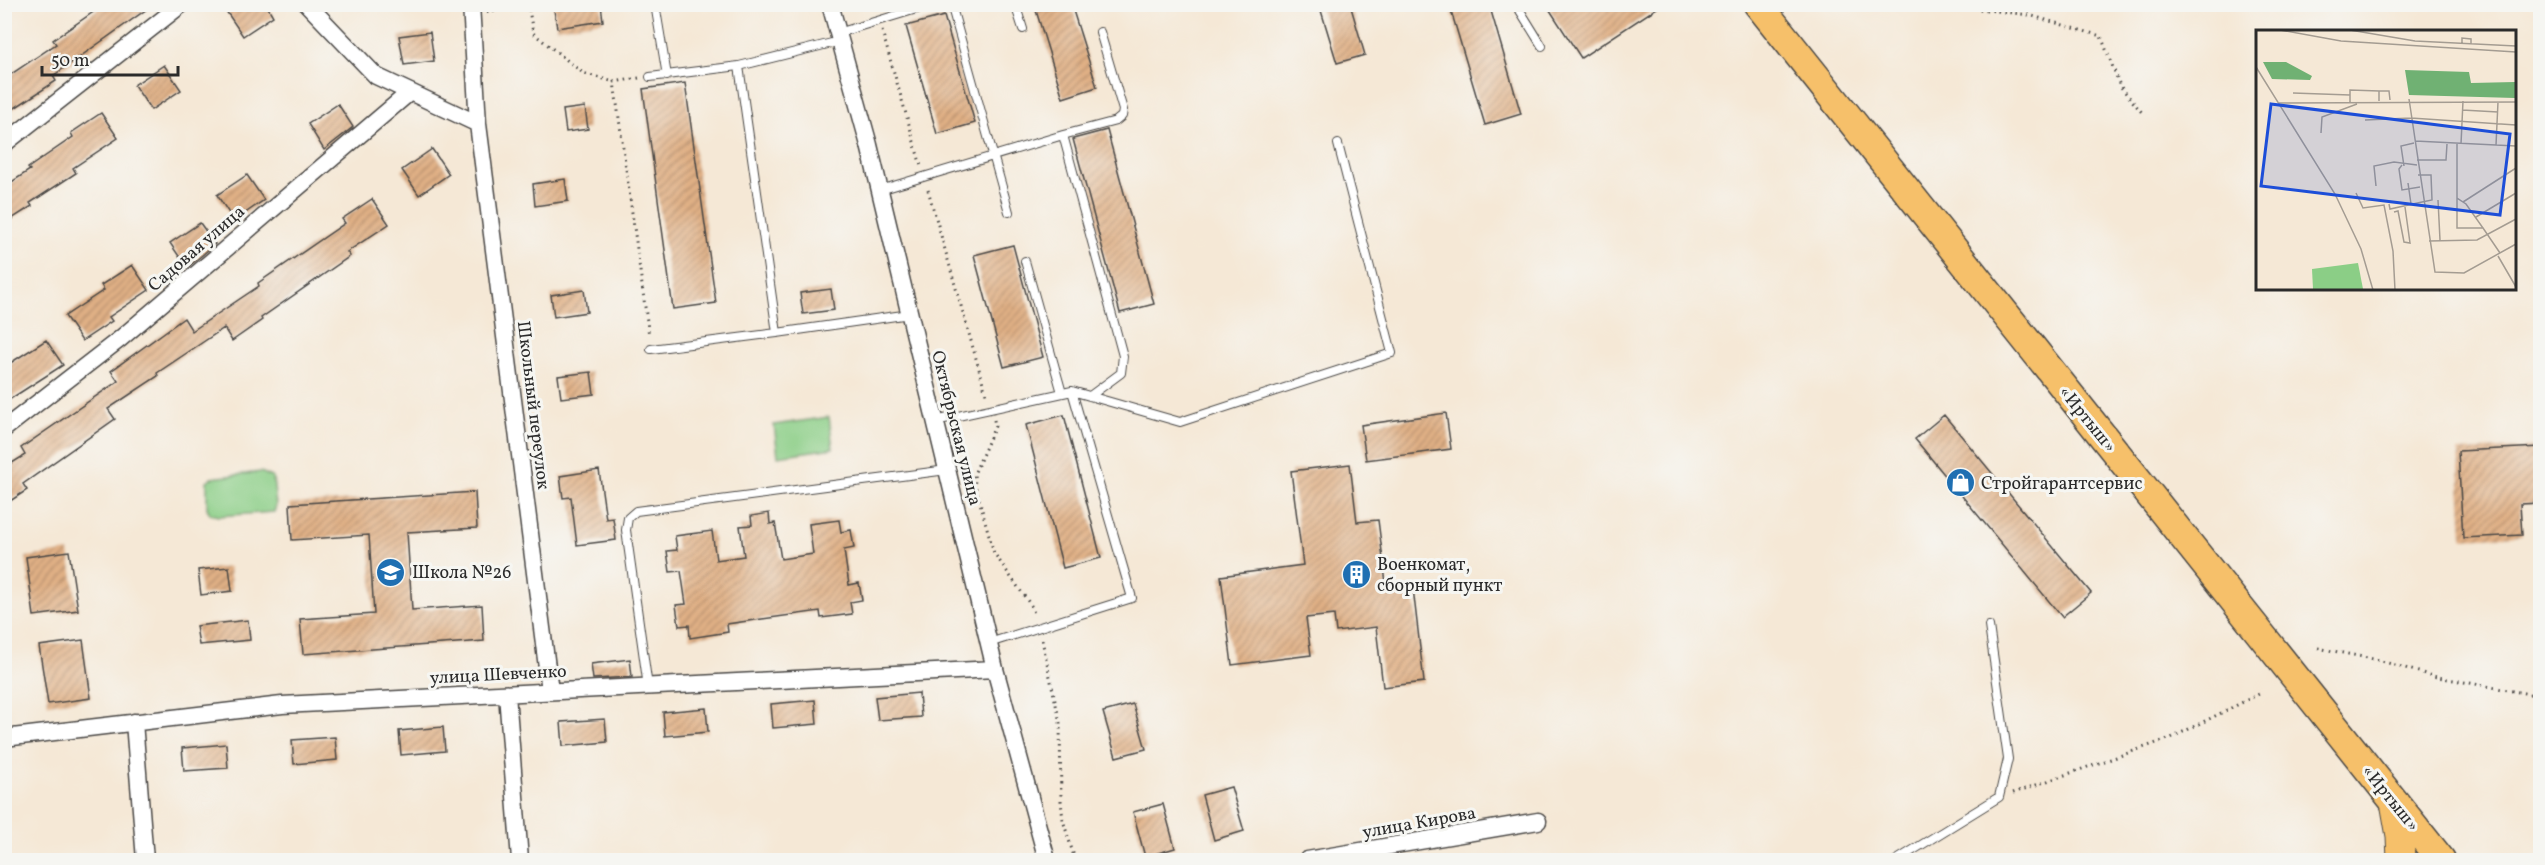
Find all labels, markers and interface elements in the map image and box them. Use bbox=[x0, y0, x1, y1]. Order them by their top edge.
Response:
inset map bbox=[2256, 30, 2515, 290]
scale bar bbox=[42, 39, 178, 77]
text: 50 m bbox=[51, 49, 90, 74]
street label: Садовая улица bbox=[143, 200, 251, 298]
street label: Школьный переулок bbox=[510, 319, 555, 491]
street label: Октябрьская улица bbox=[924, 348, 987, 508]
street label: «Иртыш» bbox=[2052, 381, 2121, 458]
shop icon: Стройгарантсервис bbox=[1944, 467, 1976, 499]
place label: Стройгарантсервис bbox=[1981, 472, 2142, 497]
place label: Военкомат, сборный пункт bbox=[1377, 553, 1502, 599]
school or university icon: Школа №26 bbox=[375, 556, 407, 588]
building icon: Военкомат, сборный пункт bbox=[1340, 558, 1372, 590]
place label: Школа №26 bbox=[412, 561, 511, 586]
street label: улица Шевченко bbox=[429, 659, 567, 692]
street label: «Иртыш» bbox=[2355, 760, 2424, 837]
street label: улица Кирова bbox=[1361, 801, 1478, 846]

